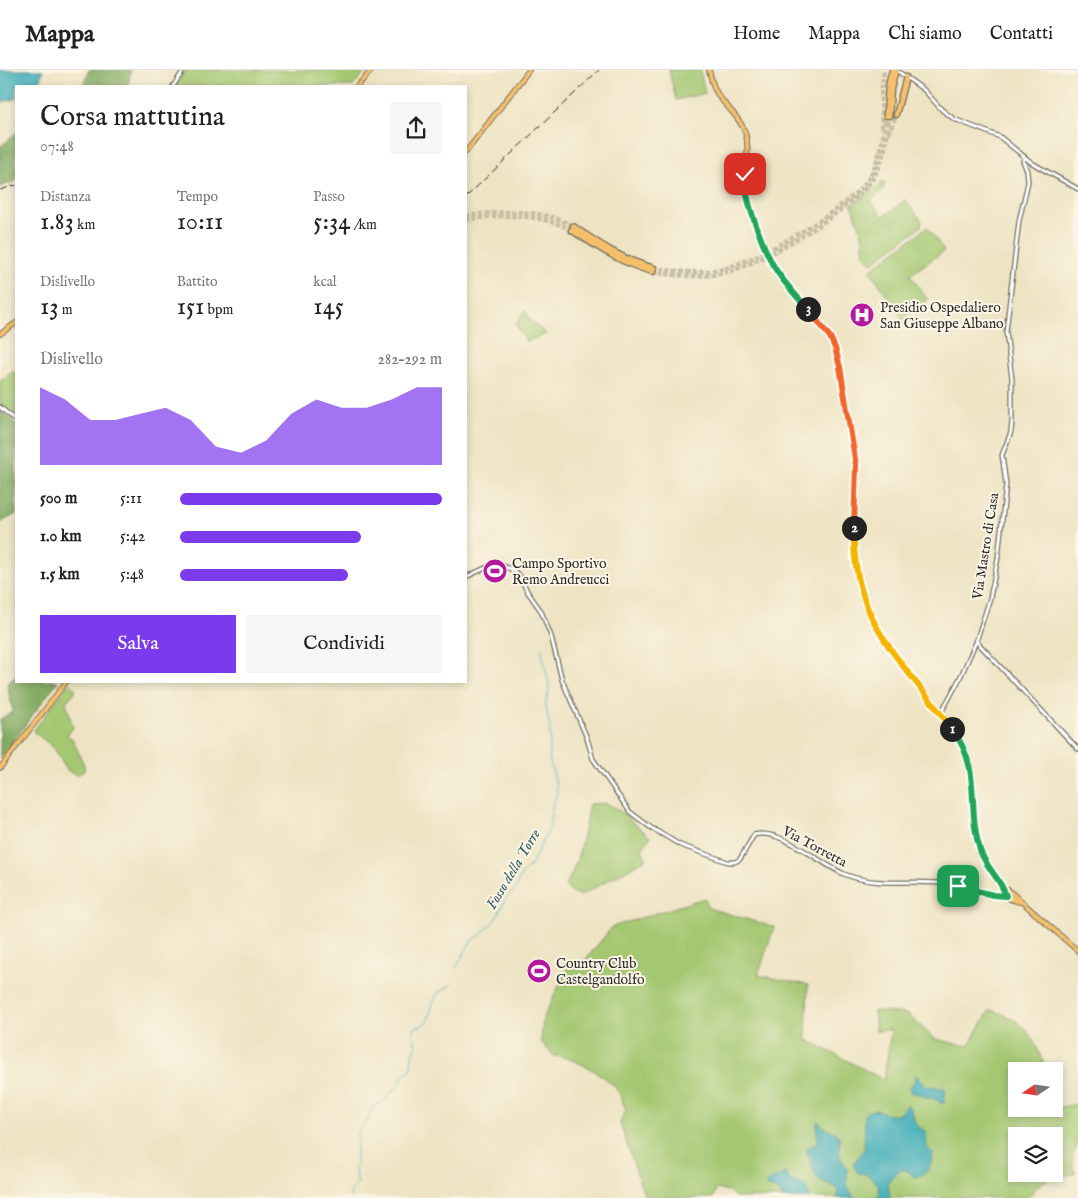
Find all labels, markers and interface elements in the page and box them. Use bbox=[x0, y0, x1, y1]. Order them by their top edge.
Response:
text: Mappa bbox=[25, 19, 94, 50]
text: Home bbox=[733, 23, 780, 46]
text: Mappa bbox=[808, 23, 860, 46]
text: Chi siamo bbox=[888, 23, 962, 46]
text: Contatti bbox=[990, 23, 1053, 46]
text: Corsa mattutina bbox=[40, 100, 225, 135]
button: share bbox=[390, 102, 442, 154]
text: 07:48 bbox=[40, 137, 74, 157]
pin bbox=[724, 153, 766, 195]
icon: check bbox=[731, 160, 759, 188]
text: Distanza bbox=[40, 188, 91, 206]
text: Tempo bbox=[177, 188, 218, 206]
text: Passo bbox=[313, 188, 345, 206]
text: 1.83 bbox=[40, 206, 74, 238]
text: 10:11 bbox=[177, 206, 223, 238]
text: 5:34 bbox=[313, 206, 351, 238]
text: km bbox=[74, 216, 95, 234]
text: /km bbox=[351, 216, 377, 234]
text: Dislivello bbox=[40, 273, 95, 291]
text: Battito bbox=[177, 273, 218, 291]
text: kcal bbox=[313, 273, 337, 291]
text: 13 bbox=[40, 291, 59, 323]
text: 151 bbox=[177, 291, 204, 323]
text: 145 bbox=[313, 291, 344, 323]
pin: 3 bbox=[796, 296, 820, 322]
place label: Presidio Ospedaliero San Giuseppe Albano bbox=[880, 299, 1004, 333]
text: 3 bbox=[806, 300, 811, 318]
text: m bbox=[59, 301, 73, 319]
text: bpm bbox=[204, 301, 233, 319]
hospital icon: Presidio Ospedaliero San Giuseppe Albano bbox=[849, 302, 875, 328]
text: Dislivello bbox=[40, 350, 103, 370]
text: 282–292 m bbox=[378, 350, 442, 370]
text: 500 m bbox=[40, 489, 77, 509]
text: 5:11 bbox=[120, 489, 142, 509]
street label: Via Mastro di Casa bbox=[968, 490, 1003, 602]
pin: 2 bbox=[842, 516, 866, 540]
text: 2 bbox=[851, 519, 858, 537]
text: 1.0 km bbox=[40, 527, 82, 547]
text: 5:42 bbox=[120, 527, 145, 547]
place label: Campo Sportivo Remo Andreucci bbox=[512, 555, 610, 589]
sports icon: Campo Sportivo Remo Andreucci bbox=[482, 558, 508, 584]
text: 1.5 km bbox=[40, 565, 80, 585]
text: 5:48 bbox=[120, 565, 144, 585]
button: Salva bbox=[40, 615, 236, 673]
button: Condividi bbox=[246, 615, 442, 673]
pin: 1 bbox=[940, 716, 964, 742]
text: 1 bbox=[950, 720, 955, 738]
street label: Via Torretta bbox=[778, 822, 851, 872]
water label: Fosso della Torre bbox=[482, 826, 545, 913]
pin bbox=[937, 865, 979, 907]
icon: arrive bbox=[944, 872, 972, 900]
place label: Country Club Castelgandolfo bbox=[556, 955, 645, 989]
sports icon: Country Club Castelgandolfo bbox=[526, 958, 552, 984]
north arrow bbox=[1008, 1062, 1062, 1118]
map controls bbox=[1008, 1062, 1063, 1182]
button: layers bbox=[1008, 1127, 1063, 1182]

